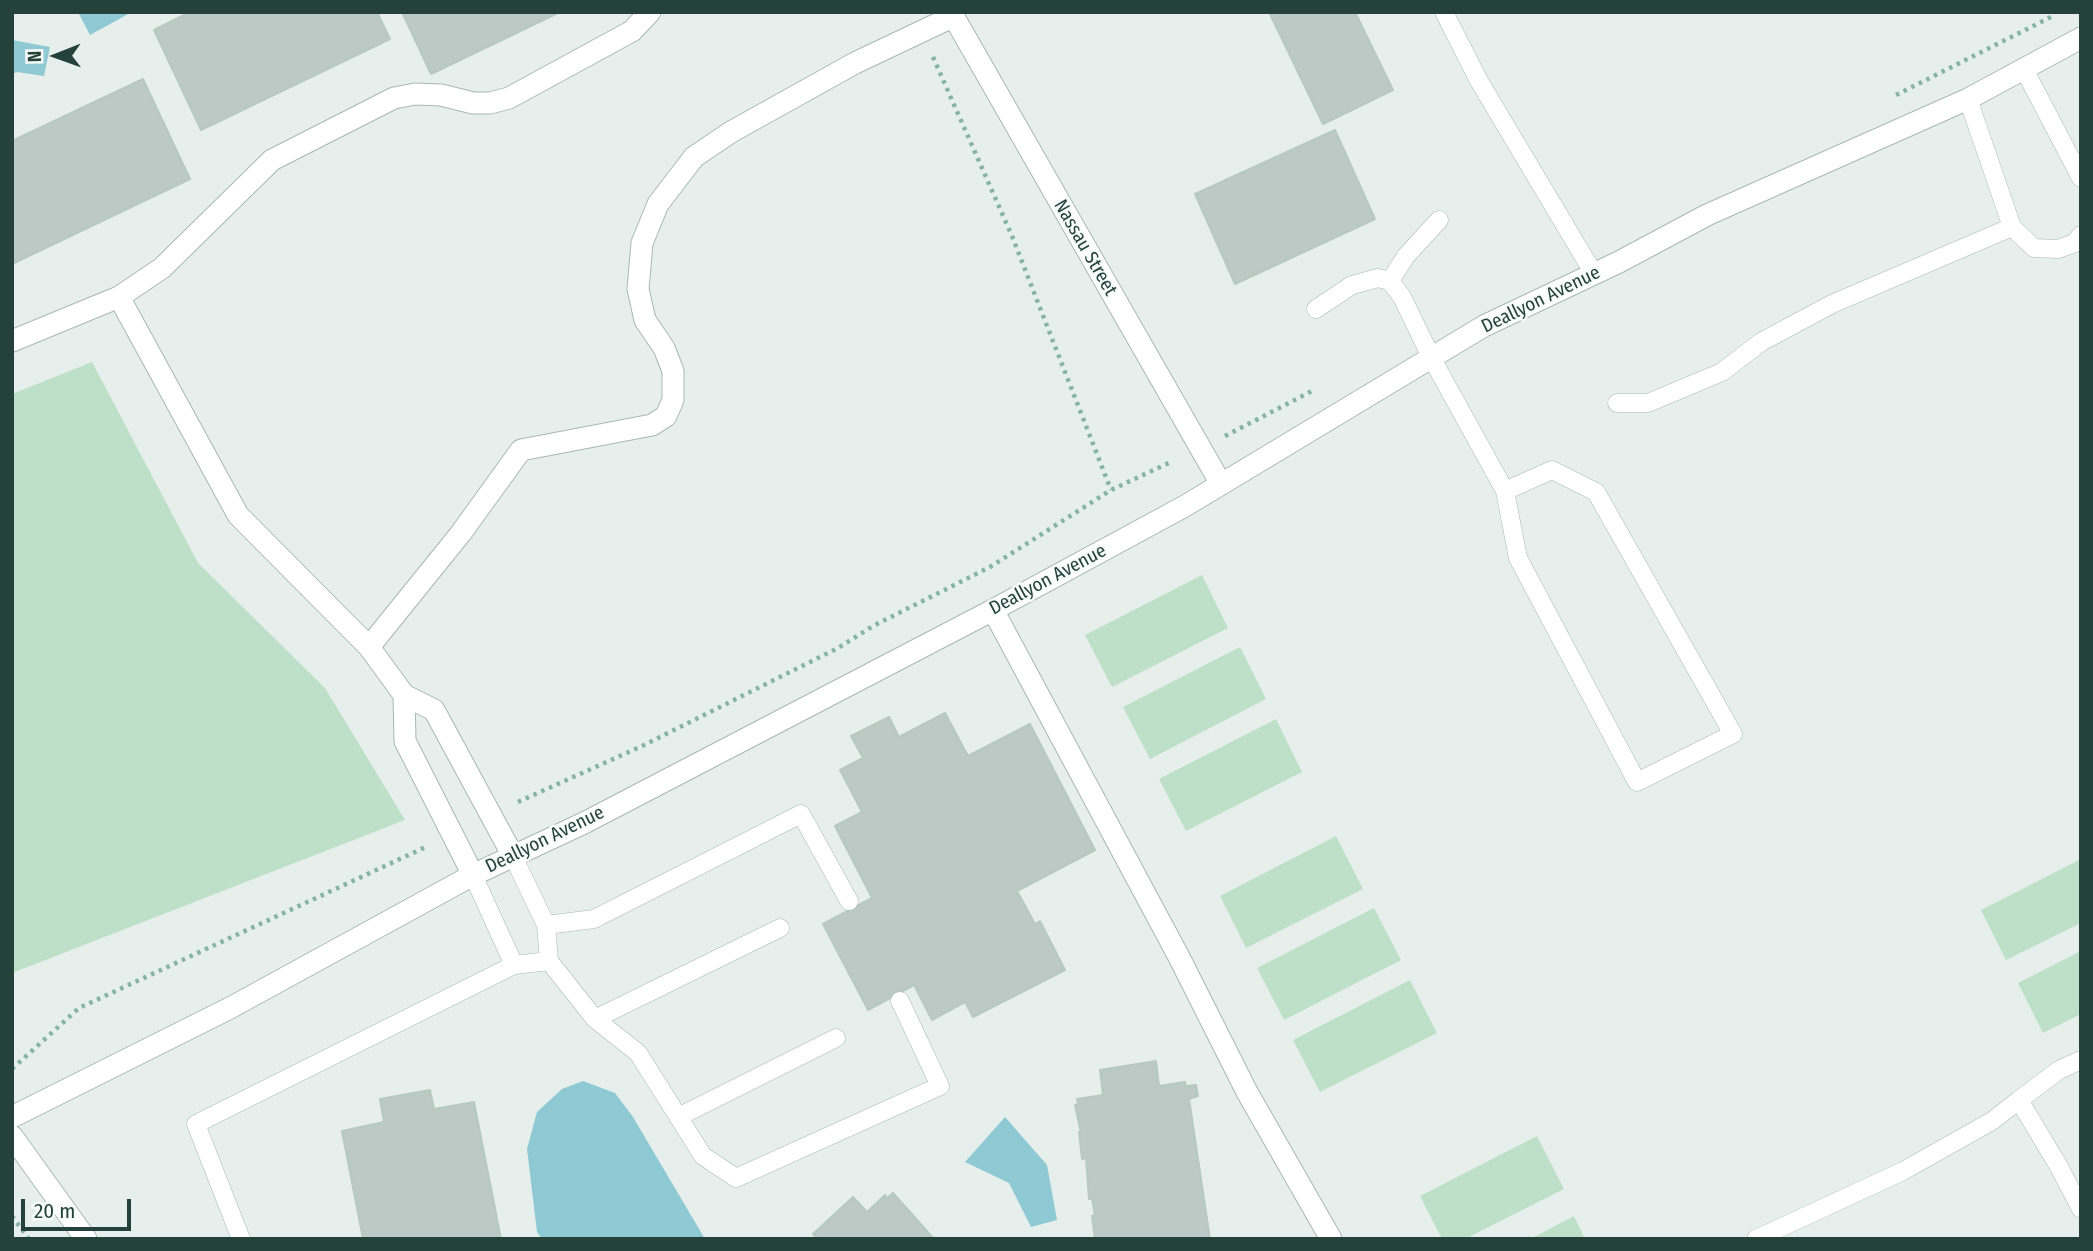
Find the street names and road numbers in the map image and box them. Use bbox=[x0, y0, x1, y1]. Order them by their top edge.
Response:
street label: Nassau Street bbox=[1048, 196, 1122, 300]
street label: Deallyon Avenue bbox=[1478, 261, 1604, 339]
street label: Deallyon Avenue bbox=[986, 540, 1110, 620]
street label: Deallyon Avenue bbox=[482, 801, 608, 879]

